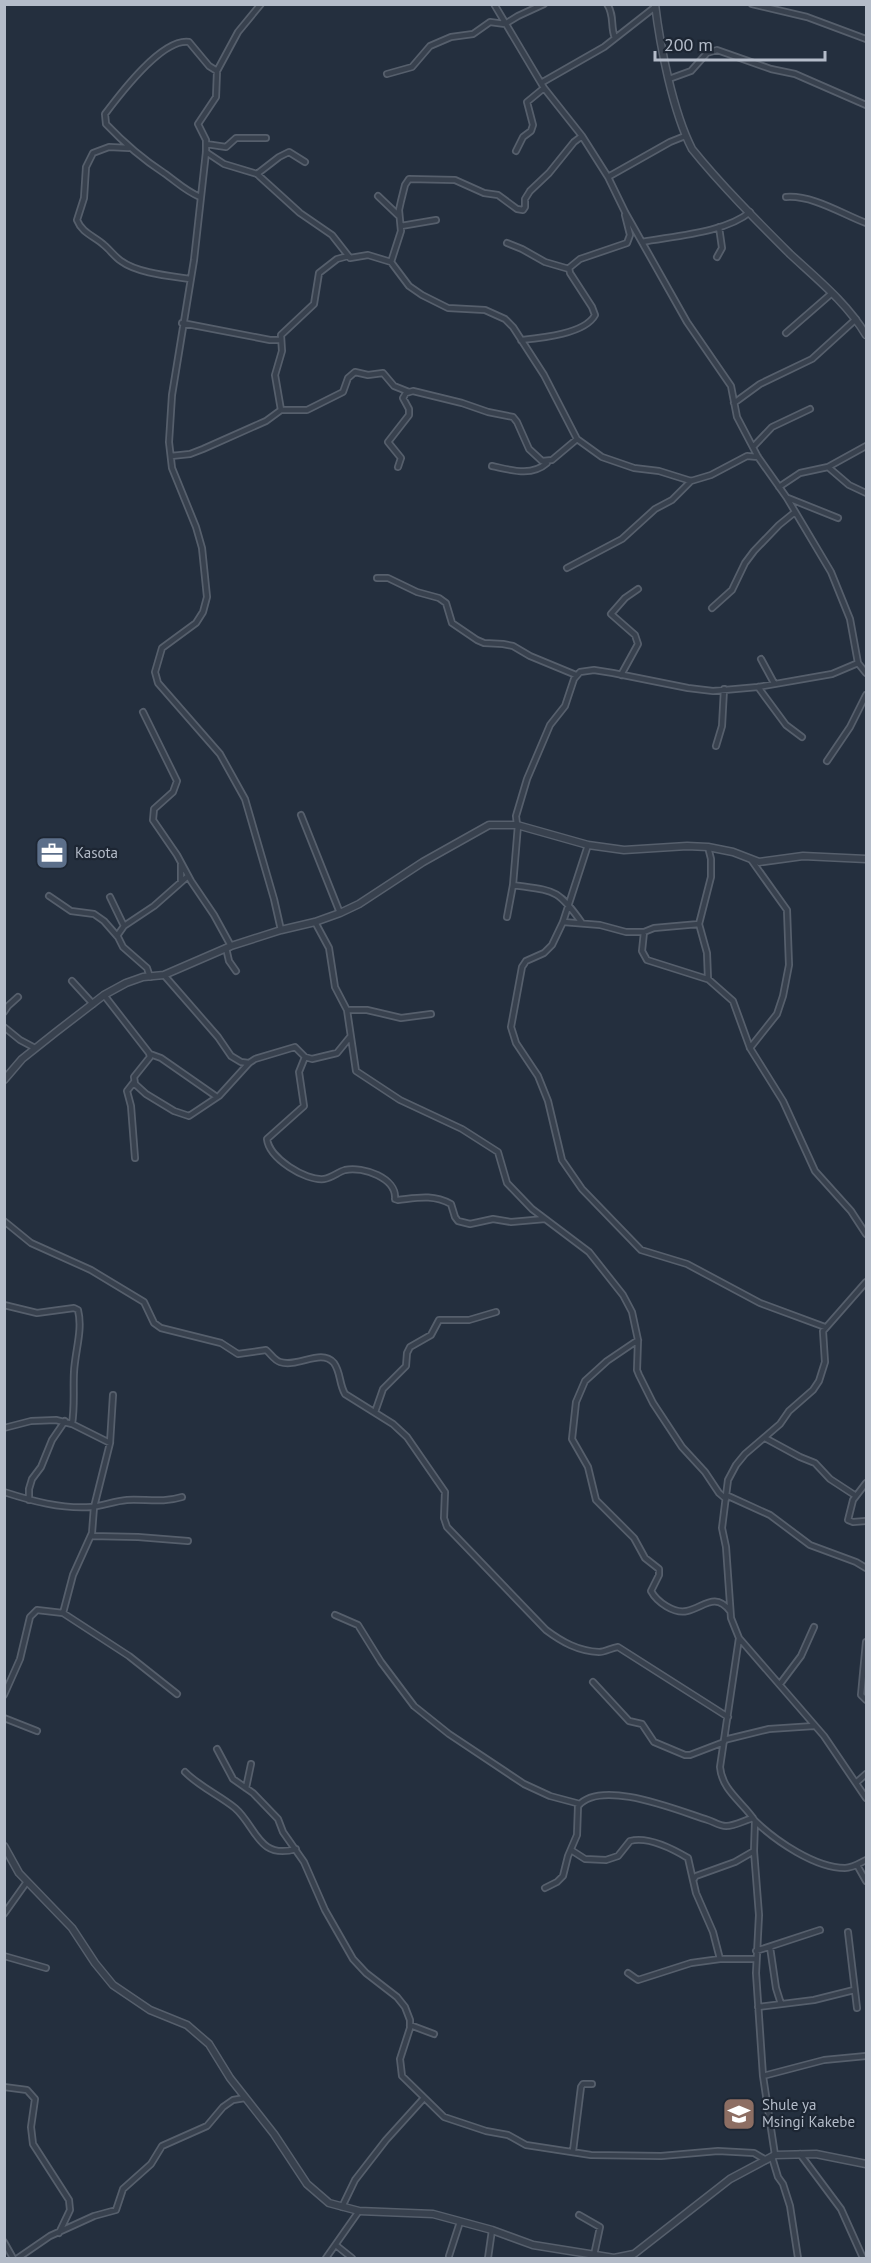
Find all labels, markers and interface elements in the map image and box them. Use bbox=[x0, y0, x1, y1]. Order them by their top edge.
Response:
scale bar bbox=[655, 24, 824, 62]
text: 200 m bbox=[664, 33, 713, 56]
office icon: Kasota bbox=[34, 835, 70, 871]
place label: Kasota bbox=[75, 843, 118, 862]
place label: Shule ya Msingi Kakebe bbox=[762, 2095, 855, 2131]
school or university icon: Shule ya Msingi Kakebe bbox=[721, 2096, 757, 2132]

